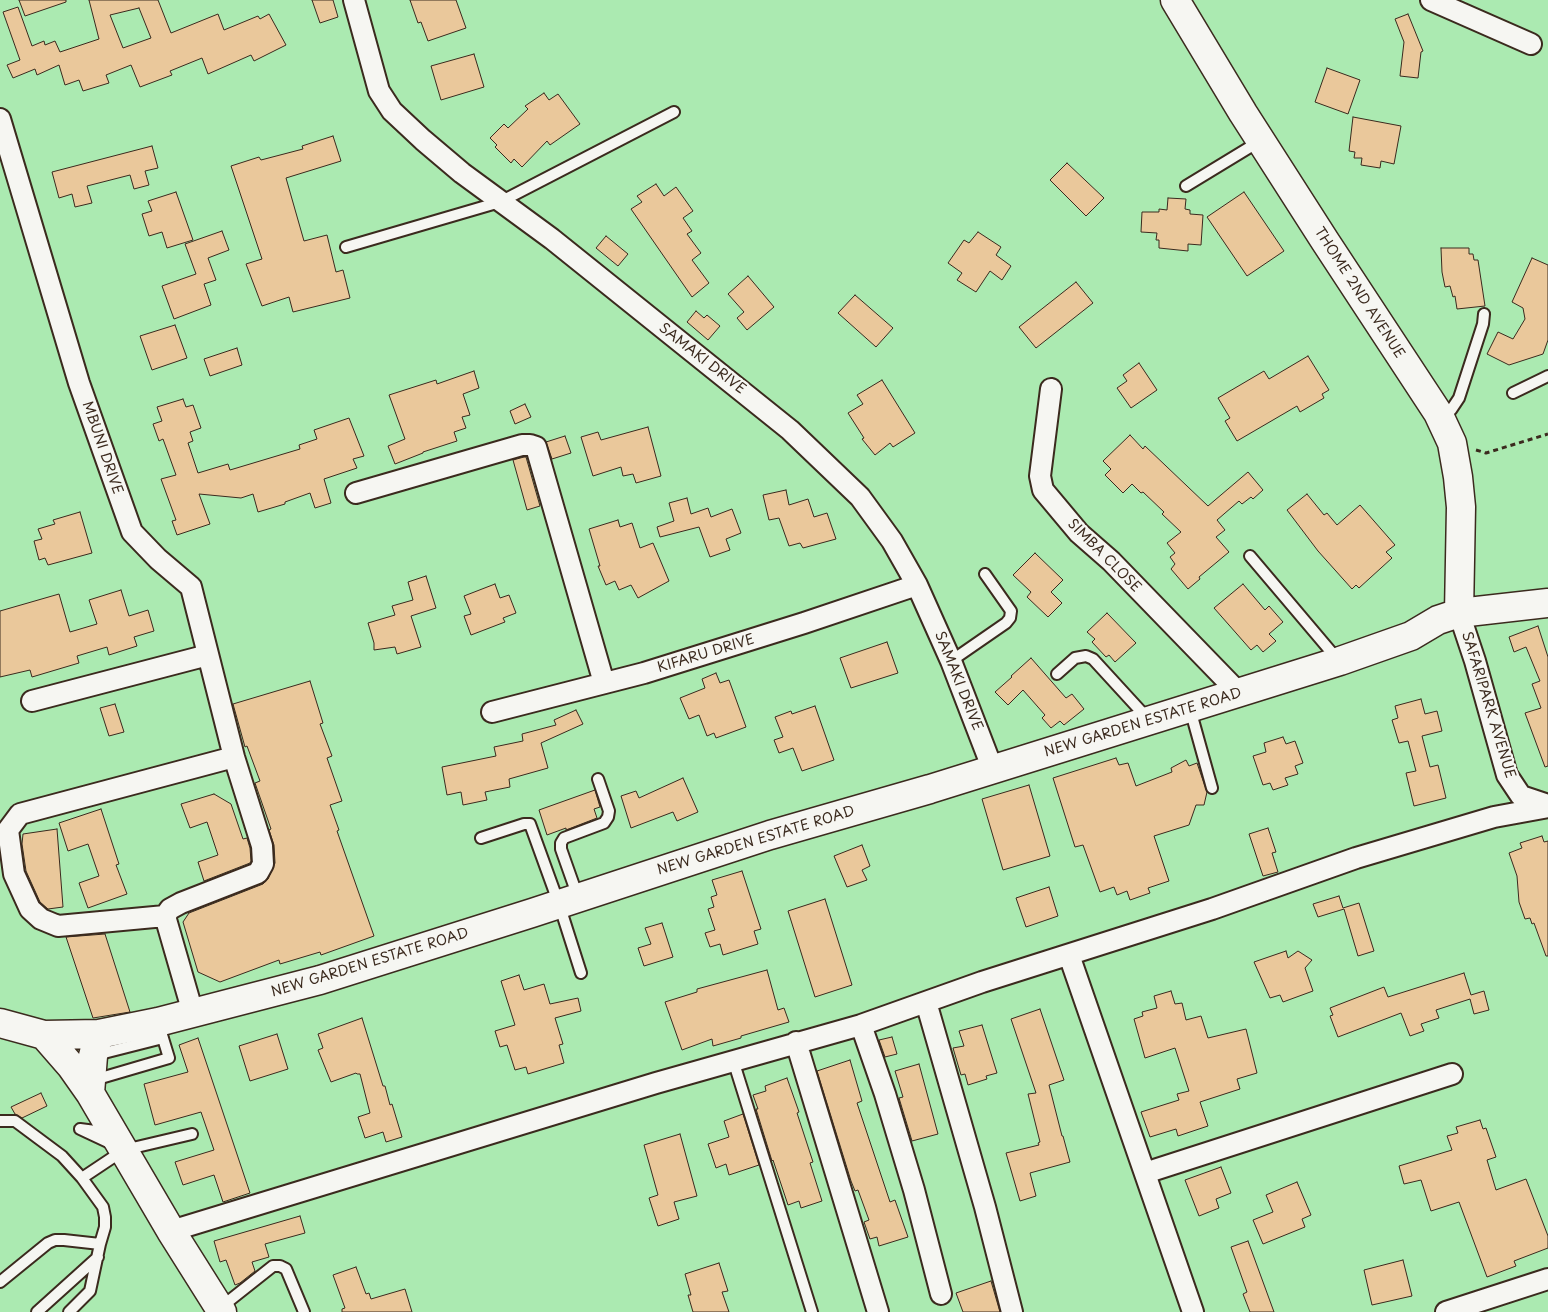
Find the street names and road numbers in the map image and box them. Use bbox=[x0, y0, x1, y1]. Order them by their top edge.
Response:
street label: THOME 2ND AVENUE bbox=[1310, 224, 1408, 362]
street label: SAMAKI DRIVE bbox=[655, 320, 749, 398]
street label: MBUNI DRIVE bbox=[78, 399, 126, 497]
street label: SIMBA CLOSE bbox=[1064, 516, 1144, 596]
street label: SAMAKI DRIVE bbox=[930, 629, 986, 733]
street label: SAFARIPARK AVENUE bbox=[1458, 630, 1518, 780]
street label: KIFARU DRIVE bbox=[655, 631, 757, 677]
street label: NEW GARDEN ESTATE ROAD bbox=[1042, 685, 1244, 761]
street label: NEW GARDEN ESTATE ROAD bbox=[655, 803, 857, 879]
street label: NEW GARDEN ESTATE ROAD bbox=[269, 925, 471, 1001]

